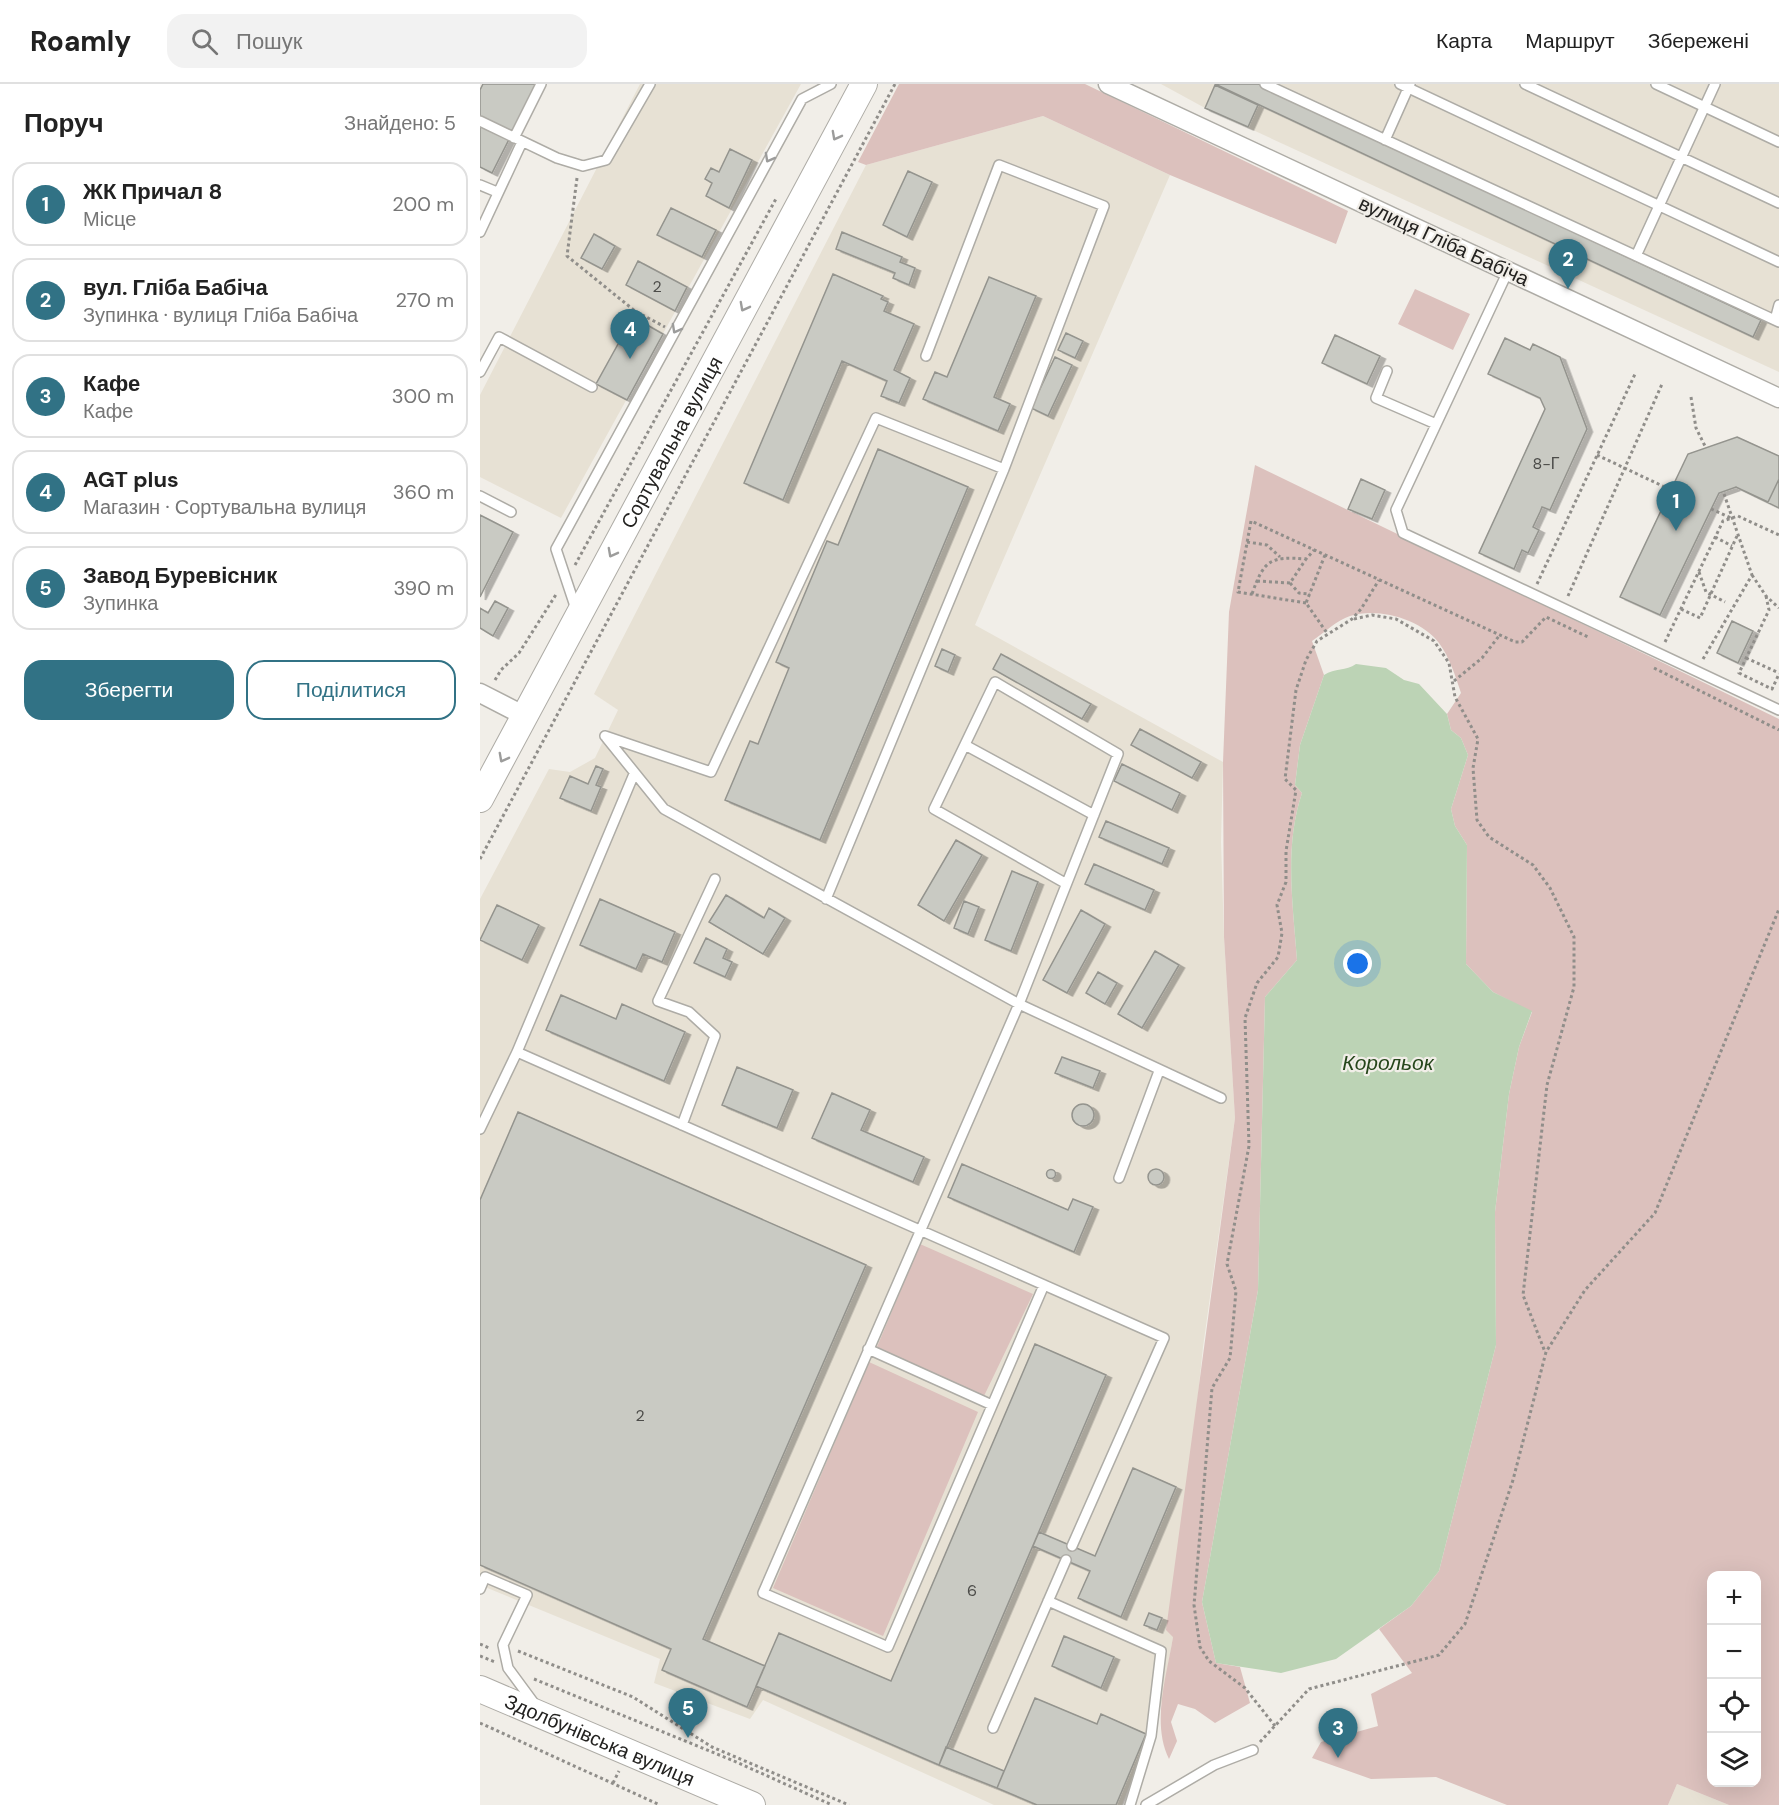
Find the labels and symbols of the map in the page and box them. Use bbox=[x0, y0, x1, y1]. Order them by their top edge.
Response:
one-way arrow bbox=[832, 129, 843, 140]
one-way arrow bbox=[765, 152, 776, 162]
street label: вулиця Гліба Бабіча bbox=[1355, 190, 1534, 292]
pin: 2 bbox=[1548, 240, 1588, 289]
house number: 2 bbox=[652, 276, 662, 297]
one-way arrow bbox=[740, 301, 751, 312]
pin: 4 bbox=[610, 310, 650, 359]
one-way arrow bbox=[672, 323, 683, 334]
street label: Сортувальна вулиця bbox=[615, 352, 728, 533]
house number: 8-Г bbox=[1532, 453, 1560, 474]
pin: 1 bbox=[1656, 482, 1696, 531]
one-way arrow bbox=[608, 547, 619, 558]
one-way arrow bbox=[499, 751, 510, 762]
your location bbox=[1343, 949, 1372, 978]
water label: Корольок bbox=[1342, 1049, 1435, 1077]
house number: 2 bbox=[635, 1405, 645, 1426]
house number: 6 bbox=[967, 1580, 977, 1601]
street label: Здолбунівська вулиця bbox=[501, 1688, 699, 1792]
pin: 5 bbox=[668, 1688, 708, 1738]
pin: 3 bbox=[1318, 1708, 1358, 1758]

